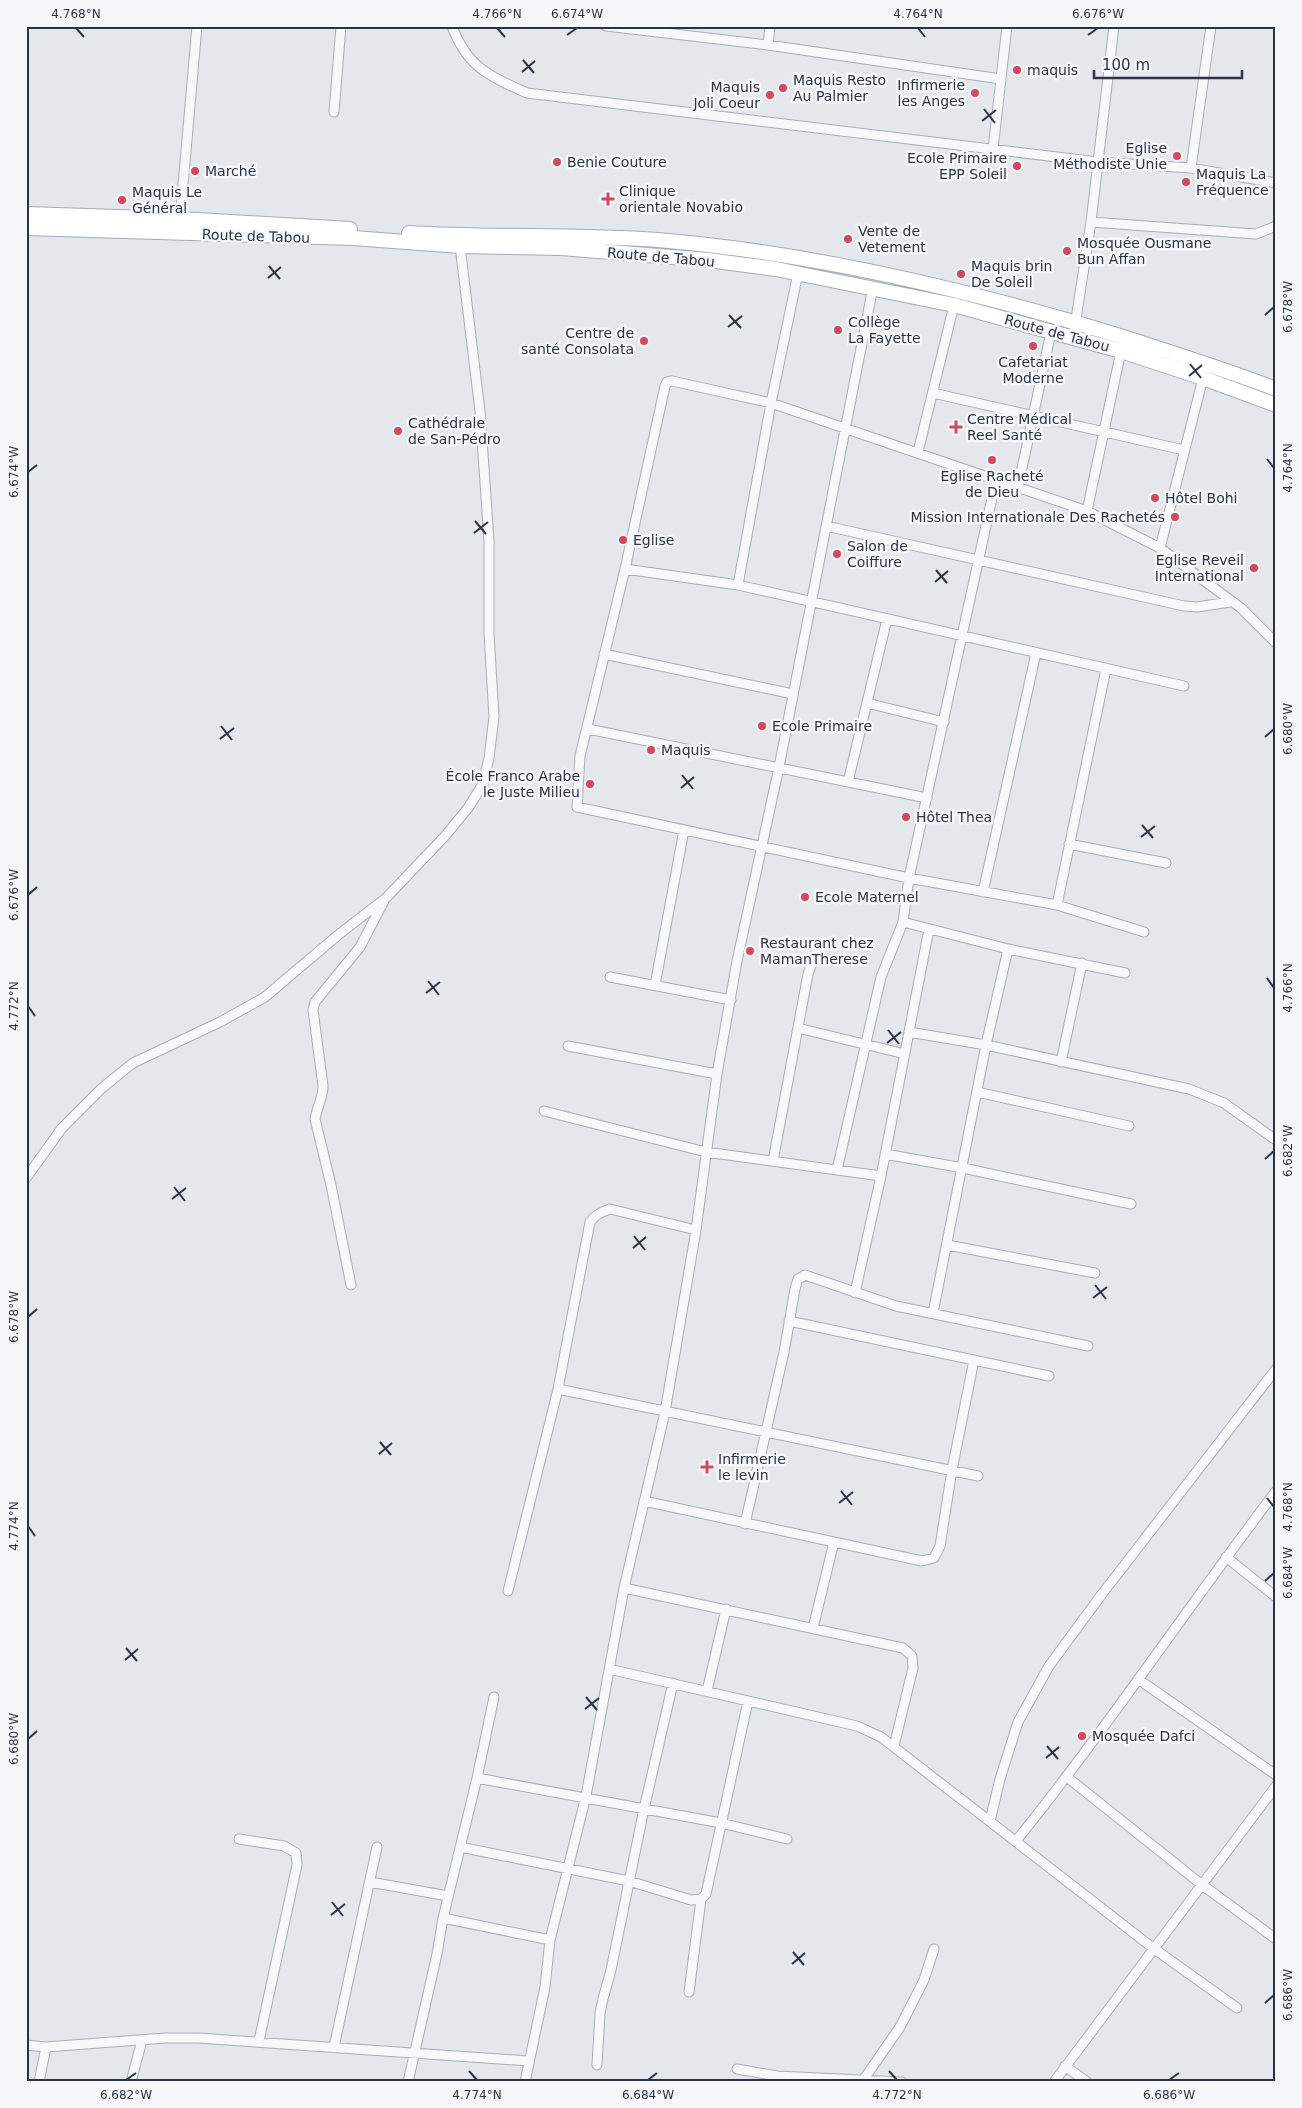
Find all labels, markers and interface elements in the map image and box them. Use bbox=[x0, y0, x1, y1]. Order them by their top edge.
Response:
text: 4.768°N bbox=[51, 7, 101, 21]
text: 4.766°N bbox=[472, 7, 522, 21]
text: 6.674°W bbox=[551, 7, 603, 21]
text: 4.764°N bbox=[893, 7, 943, 21]
text: 6.676°W bbox=[1072, 7, 1124, 21]
scale bar bbox=[1094, 48, 1242, 80]
text: 100 m bbox=[1102, 56, 1150, 74]
place label: maquis bbox=[1027, 62, 1078, 78]
marker: maquis bbox=[1011, 64, 1023, 76]
place label: Maquis Resto Au Palmier bbox=[793, 72, 886, 104]
place label: Infirmerie les Anges bbox=[897, 77, 965, 109]
place label: Maquis Joli Coeur bbox=[692, 79, 760, 111]
marker: Maquis Resto Au Palmier bbox=[777, 82, 789, 94]
marker: Infirmerie les Anges bbox=[969, 87, 981, 99]
marker: Maquis Joli Coeur bbox=[764, 89, 776, 101]
place label: Eglise Méthodiste Unie bbox=[1053, 140, 1167, 172]
place label: Ecole Primaire EPP Soleil bbox=[907, 150, 1007, 182]
marker: Eglise Méthodiste Unie bbox=[1171, 150, 1183, 162]
place label: Benie Couture bbox=[567, 154, 667, 170]
marker: Benie Couture bbox=[551, 156, 563, 168]
marker: Ecole Primaire EPP Soleil bbox=[1011, 160, 1023, 172]
place label: Marché bbox=[205, 163, 256, 179]
marker: Marché bbox=[189, 165, 201, 177]
place label: Maquis La Fréquence bbox=[1196, 166, 1269, 198]
marker: Maquis La Fréquence bbox=[1180, 176, 1192, 188]
place label: Clinique orientale Novabio bbox=[619, 183, 743, 215]
place label: Maquis Le Général bbox=[132, 184, 202, 216]
marker: Clinique orientale Novabio bbox=[601, 192, 615, 206]
marker: Maquis Le Général bbox=[116, 194, 128, 206]
place label: Vente de Vetement bbox=[858, 223, 926, 255]
street label: Route de Tabou bbox=[202, 226, 310, 246]
marker: Vente de Vetement bbox=[842, 233, 854, 245]
place label: Mosquée Ousmane Bun Affan bbox=[1077, 235, 1211, 267]
street label: Route de Tabou bbox=[606, 244, 716, 270]
marker: Mosquée Ousmane Bun Affan bbox=[1061, 245, 1073, 257]
place label: Maquis brin De Soleil bbox=[971, 258, 1052, 290]
marker: Maquis brin De Soleil bbox=[955, 268, 967, 280]
text: 6.678°W bbox=[1281, 281, 1295, 333]
street label: Route de Tabou bbox=[1003, 311, 1111, 355]
place label: Collège La Fayette bbox=[848, 314, 921, 346]
marker: Collège La Fayette bbox=[832, 324, 844, 336]
place label: Centre de santé Consolata bbox=[521, 325, 634, 357]
marker: Centre de santé Consolata bbox=[638, 335, 650, 347]
marker: Cafetariat Moderne bbox=[1027, 340, 1039, 352]
place label: Cafetariat Moderne bbox=[998, 354, 1068, 386]
place label: Centre Médical Reel Santé bbox=[967, 411, 1072, 443]
place label: Cathédrale de San-Pédro bbox=[408, 415, 501, 447]
marker: Centre Médical Reel Santé bbox=[949, 420, 963, 434]
marker: Cathédrale de San-Pédro bbox=[392, 425, 404, 437]
text: 4.764°N bbox=[1281, 443, 1295, 493]
text: 6.674°W bbox=[7, 446, 21, 498]
marker: Eglise Racheté de Dieu bbox=[986, 454, 998, 466]
place label: Eglise Racheté de Dieu bbox=[940, 468, 1044, 500]
place label: Hôtel Bohi bbox=[1165, 490, 1237, 506]
marker: Hôtel Bohi bbox=[1149, 492, 1161, 504]
place label: Mission Internationale Des Rachetés bbox=[911, 509, 1165, 525]
marker: Mission Internationale Des Rachetés bbox=[1169, 511, 1181, 523]
place label: Eglise bbox=[633, 532, 674, 548]
marker: Eglise bbox=[617, 534, 629, 546]
place label: Salon de Coiffure bbox=[847, 538, 908, 570]
marker: Salon de Coiffure bbox=[831, 548, 843, 560]
place label: Eglise Reveil International bbox=[1155, 552, 1244, 584]
marker: Eglise Reveil International bbox=[1248, 562, 1260, 574]
text: 6.680°W bbox=[1281, 703, 1295, 755]
place label: Ecole Primaire bbox=[772, 718, 872, 734]
marker: Ecole Primaire bbox=[756, 720, 768, 732]
place label: Maquis bbox=[661, 742, 711, 758]
marker: Maquis bbox=[645, 744, 657, 756]
place label: École Franco Arabe le Juste Milieu bbox=[446, 768, 580, 800]
marker: École Franco Arabe le Juste Milieu bbox=[584, 778, 596, 790]
place label: Hôtel Thea bbox=[916, 809, 992, 825]
marker: Hôtel Thea bbox=[900, 811, 912, 823]
text: 6.676°W bbox=[7, 869, 21, 921]
place label: Ecole Maternel bbox=[815, 889, 919, 905]
marker: Ecole Maternel bbox=[799, 891, 811, 903]
place label: Restaurant chez MamanTherese bbox=[760, 935, 874, 967]
marker: Restaurant chez MamanTherese bbox=[744, 945, 756, 957]
text: 4.766°N bbox=[1281, 963, 1295, 1013]
text: 4.772°N bbox=[7, 981, 21, 1031]
text: 6.682°W bbox=[1281, 1125, 1295, 1177]
text: 6.678°W bbox=[7, 1291, 21, 1343]
place label: Infirmerie le levin bbox=[718, 1451, 786, 1483]
marker: Infirmerie le levin bbox=[700, 1460, 714, 1474]
text: 4.768°N bbox=[1281, 1482, 1295, 1532]
text: 4.774°N bbox=[7, 1501, 21, 1551]
text: 6.684°W bbox=[1281, 1547, 1295, 1599]
text: 6.680°W bbox=[7, 1713, 21, 1765]
place label: Mosquée Dafci bbox=[1092, 1728, 1195, 1744]
marker: Mosquée Dafci bbox=[1076, 1730, 1088, 1742]
text: 6.686°W bbox=[1281, 1969, 1295, 2021]
text: 6.682°W bbox=[100, 2088, 152, 2102]
text: 4.774°N bbox=[452, 2088, 502, 2102]
text: 6.684°W bbox=[622, 2088, 674, 2102]
text: 4.772°N bbox=[872, 2088, 922, 2102]
text: 6.686°W bbox=[1143, 2088, 1195, 2102]

